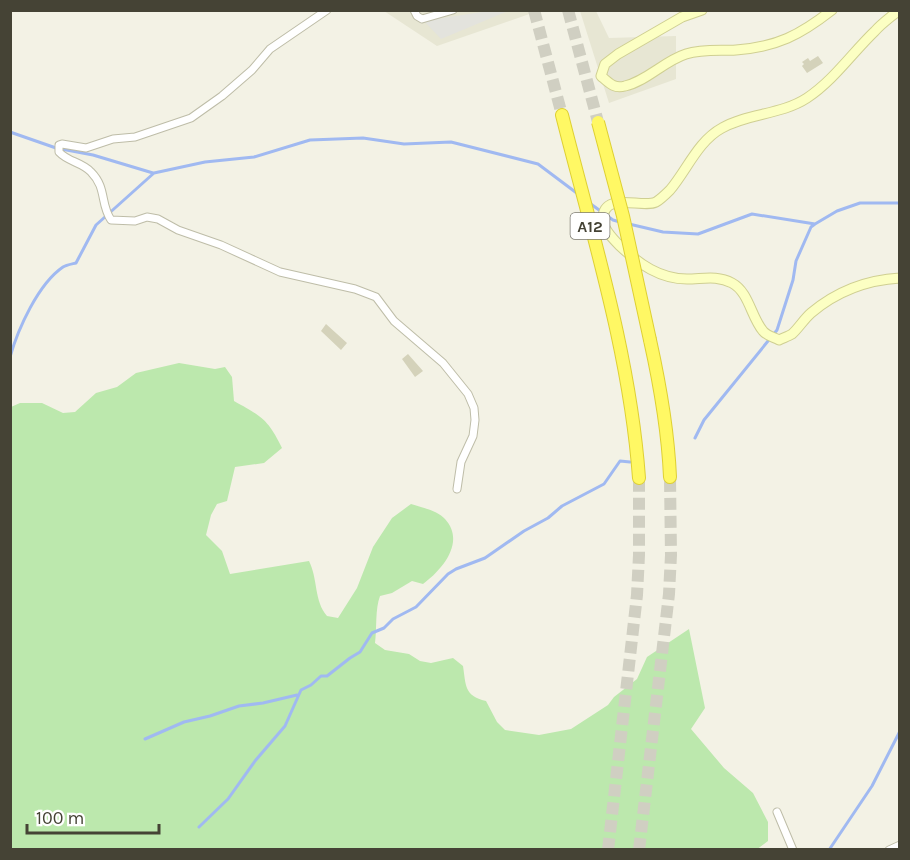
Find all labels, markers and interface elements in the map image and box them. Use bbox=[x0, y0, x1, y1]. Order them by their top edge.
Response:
road number: A12 bbox=[570, 213, 610, 239]
scale bar bbox=[27, 797, 159, 835]
text: 100 m bbox=[36, 807, 84, 829]

